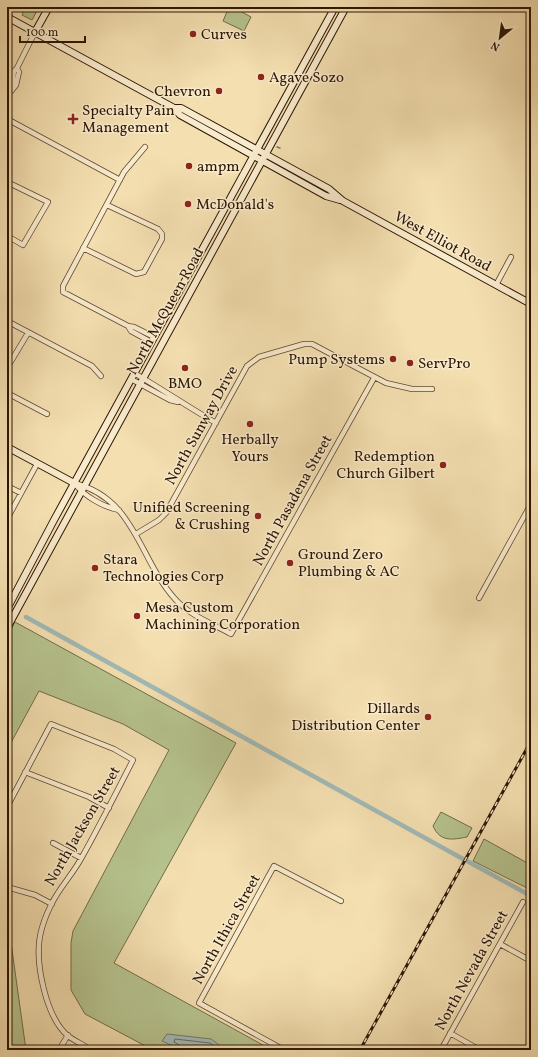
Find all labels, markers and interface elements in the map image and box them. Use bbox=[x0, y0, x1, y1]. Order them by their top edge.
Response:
scale bar bbox=[20, 18, 85, 44]
north arrow bbox=[480, 18, 520, 58]
text: 100 m bbox=[26, 25, 59, 41]
place label: Curves bbox=[201, 25, 247, 46]
marker: Curves bbox=[188, 29, 198, 39]
text: N bbox=[489, 37, 503, 54]
place label: Agave Sozo bbox=[269, 68, 344, 89]
marker: Agave Sozo bbox=[256, 72, 266, 82]
place label: Chevron bbox=[154, 82, 211, 103]
marker: Chevron bbox=[214, 86, 224, 96]
place label: Specialty Pain Management bbox=[82, 101, 175, 139]
marker: Specialty Pain Management bbox=[67, 113, 79, 125]
place label: ampm bbox=[197, 157, 240, 178]
marker: ampm bbox=[184, 161, 194, 171]
place label: McDonald's bbox=[196, 195, 274, 216]
marker: McDonald's bbox=[183, 199, 193, 209]
street label: West Elliot Road bbox=[390, 207, 495, 278]
street label: North McQueen Road bbox=[123, 244, 210, 379]
place label: Pump Systems bbox=[288, 350, 385, 371]
marker: Pump Systems bbox=[388, 354, 398, 364]
place label: ServPro bbox=[418, 354, 471, 375]
marker: ServPro bbox=[405, 358, 415, 368]
street label: North Sunway Drive bbox=[161, 362, 244, 489]
marker: BMO bbox=[180, 363, 190, 373]
place label: BMO bbox=[168, 374, 202, 395]
marker: Herbally Yours bbox=[245, 419, 255, 429]
place label: Herbally Yours bbox=[221, 430, 279, 468]
street label: North Pasadena Street bbox=[248, 431, 338, 570]
place label: Redemption Church Gilbert bbox=[336, 447, 435, 485]
marker: Redemption Church Gilbert bbox=[438, 460, 448, 470]
place label: Unified Screening & Crushing bbox=[133, 498, 250, 536]
marker: Unified Screening & Crushing bbox=[253, 511, 263, 521]
place label: Ground Zero Plumbing & AC bbox=[298, 545, 400, 583]
place label: Stara Technologies Corp bbox=[103, 550, 224, 588]
marker: Ground Zero Plumbing & AC bbox=[285, 558, 295, 568]
marker: Stara Technologies Corp bbox=[90, 563, 100, 573]
place label: Mesa Custom Machining Corporation bbox=[145, 598, 300, 636]
marker: Mesa Custom Machining Corporation bbox=[132, 611, 142, 621]
place label: Dillards Distribution Center bbox=[291, 699, 420, 737]
marker: Dillards Distribution Center bbox=[423, 712, 433, 722]
street label: North Jackson Street bbox=[40, 763, 126, 891]
street label: North Ithica Street bbox=[188, 871, 266, 989]
street label: North Nevada Street bbox=[431, 907, 514, 1035]

